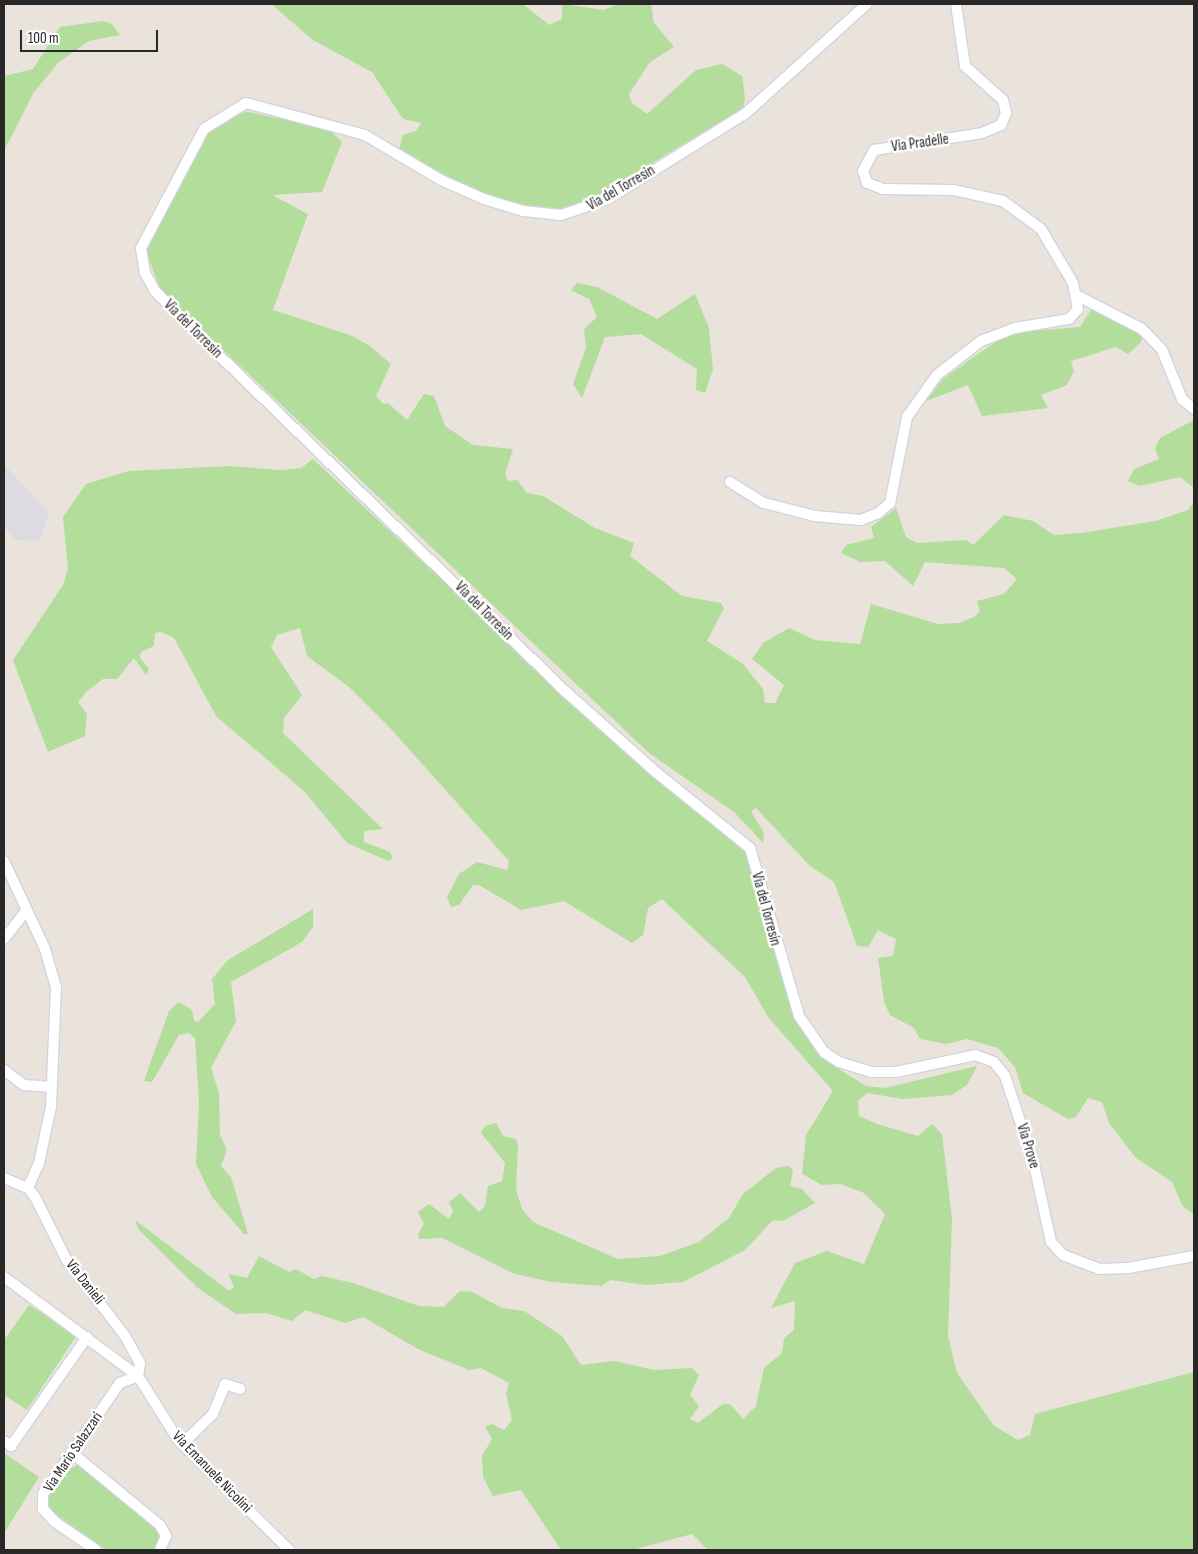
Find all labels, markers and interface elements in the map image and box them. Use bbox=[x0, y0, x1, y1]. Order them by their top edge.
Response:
scale bar bbox=[22, 20, 160, 52]
text: 100 m bbox=[28, 29, 59, 48]
street label: Via Pradelle bbox=[890, 130, 950, 156]
street label: Via del Torresin bbox=[584, 161, 658, 215]
street label: Via del Torresin bbox=[160, 296, 226, 362]
street label: Via del Torresin bbox=[451, 578, 517, 644]
street label: Via del Torresin bbox=[748, 870, 784, 948]
street label: Via Prove bbox=[1013, 1121, 1043, 1171]
street label: Via Danieli bbox=[62, 1256, 108, 1308]
street label: Via Mario Salazzari bbox=[40, 1409, 106, 1495]
street label: Via Emanuele Nicolini bbox=[168, 1427, 256, 1517]

